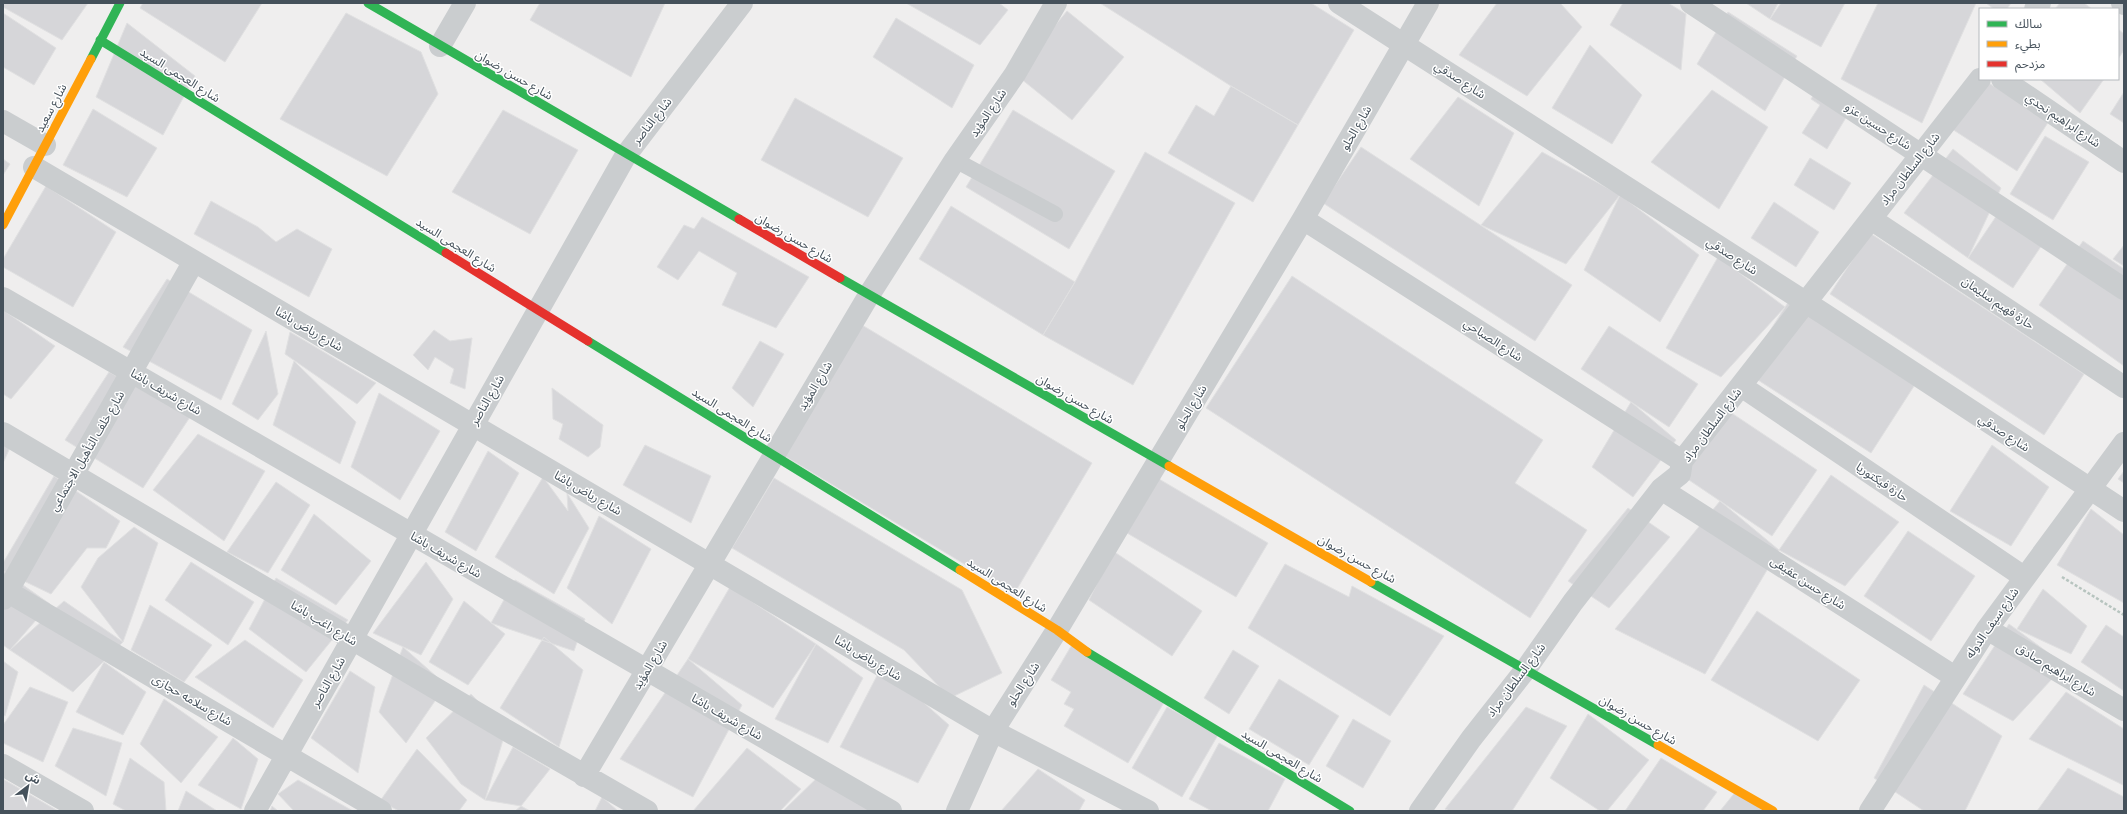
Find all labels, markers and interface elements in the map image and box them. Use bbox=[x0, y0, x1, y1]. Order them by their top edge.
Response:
legend bbox=[1979, 8, 2119, 80]
text: سالك bbox=[2015, 17, 2042, 31]
text: بطيء bbox=[2015, 37, 2041, 54]
street label: شارع العجمى السيد bbox=[136, 45, 223, 107]
street label: شارع حسن رضوان bbox=[472, 47, 555, 105]
text: مزدحم bbox=[2015, 57, 2045, 73]
street label: شارع صدقي bbox=[1430, 58, 1488, 104]
street label: شارع سعيد bbox=[32, 81, 71, 136]
street label: شارع المؤيد bbox=[967, 86, 1011, 141]
street label: شارع ابراهيم نجدي bbox=[2021, 90, 2103, 152]
street label: شارع الناصر bbox=[629, 95, 676, 149]
street label: شارع حسين عزو bbox=[1841, 99, 1914, 154]
street label: شارع الحلو bbox=[1338, 103, 1376, 154]
street label: شارع السلطان مراد bbox=[1877, 130, 1944, 209]
street label: شارع حسن رضوان bbox=[752, 210, 835, 268]
street label: شارع العجمى السيد bbox=[412, 215, 499, 277]
street label: شارع صدقي bbox=[1702, 234, 1760, 280]
street label: حارة فهيم سليمان bbox=[1958, 274, 2037, 334]
street label: شارع رياض باشا bbox=[272, 304, 345, 356]
street label: شارع الصباحي bbox=[1459, 316, 1525, 367]
street label: شارع المؤيد bbox=[795, 359, 837, 414]
street label: شارع شريف باشا bbox=[127, 366, 204, 420]
street label: شارع حسن رضوان bbox=[1033, 371, 1116, 429]
street label: شارع الناصر bbox=[467, 372, 509, 429]
street label: شارع الحلو bbox=[1172, 382, 1211, 433]
street label: شارع العجمى السيد bbox=[688, 385, 775, 447]
street label: شارع السلطان مراد bbox=[1680, 385, 1746, 466]
street label: شارع خلف التأهيل الاجتماعي bbox=[46, 388, 130, 515]
street label: شارع صدقي bbox=[1974, 411, 2032, 457]
street label: حارة فيكتوريا bbox=[1853, 460, 1911, 504]
street label: شارع رياض باشا bbox=[551, 468, 624, 520]
street label: شارع شريف باشا bbox=[407, 529, 484, 583]
street label: شارع حسن رضوان bbox=[1315, 532, 1398, 588]
street label: شارع حسن عفيفى bbox=[1767, 554, 1848, 614]
street label: شارع العجمى السيد bbox=[963, 555, 1050, 617]
street label: شارع سيف الدوله bbox=[1962, 585, 2023, 662]
street label: شارع راغب باشا bbox=[287, 598, 360, 650]
street label: شارع رياض باشا bbox=[831, 633, 904, 685]
street label: شارع المؤيد bbox=[630, 638, 672, 693]
street label: شارع السلطان مراد bbox=[1484, 640, 1550, 721]
street label: شارع ابراهيم صادق bbox=[2013, 641, 2098, 701]
street label: شارع الناصر bbox=[308, 654, 350, 711]
street label: شارع الحلو bbox=[1004, 660, 1044, 710]
street label: شارع سلامه حجازى bbox=[149, 672, 234, 730]
street label: شارع شريف باشا bbox=[688, 691, 765, 745]
street label: شارع حسن رضوان bbox=[1596, 692, 1679, 750]
street label: شارع العجمى السيد bbox=[1238, 726, 1325, 787]
north arrow bbox=[8, 766, 48, 806]
text: ش bbox=[23, 768, 43, 787]

